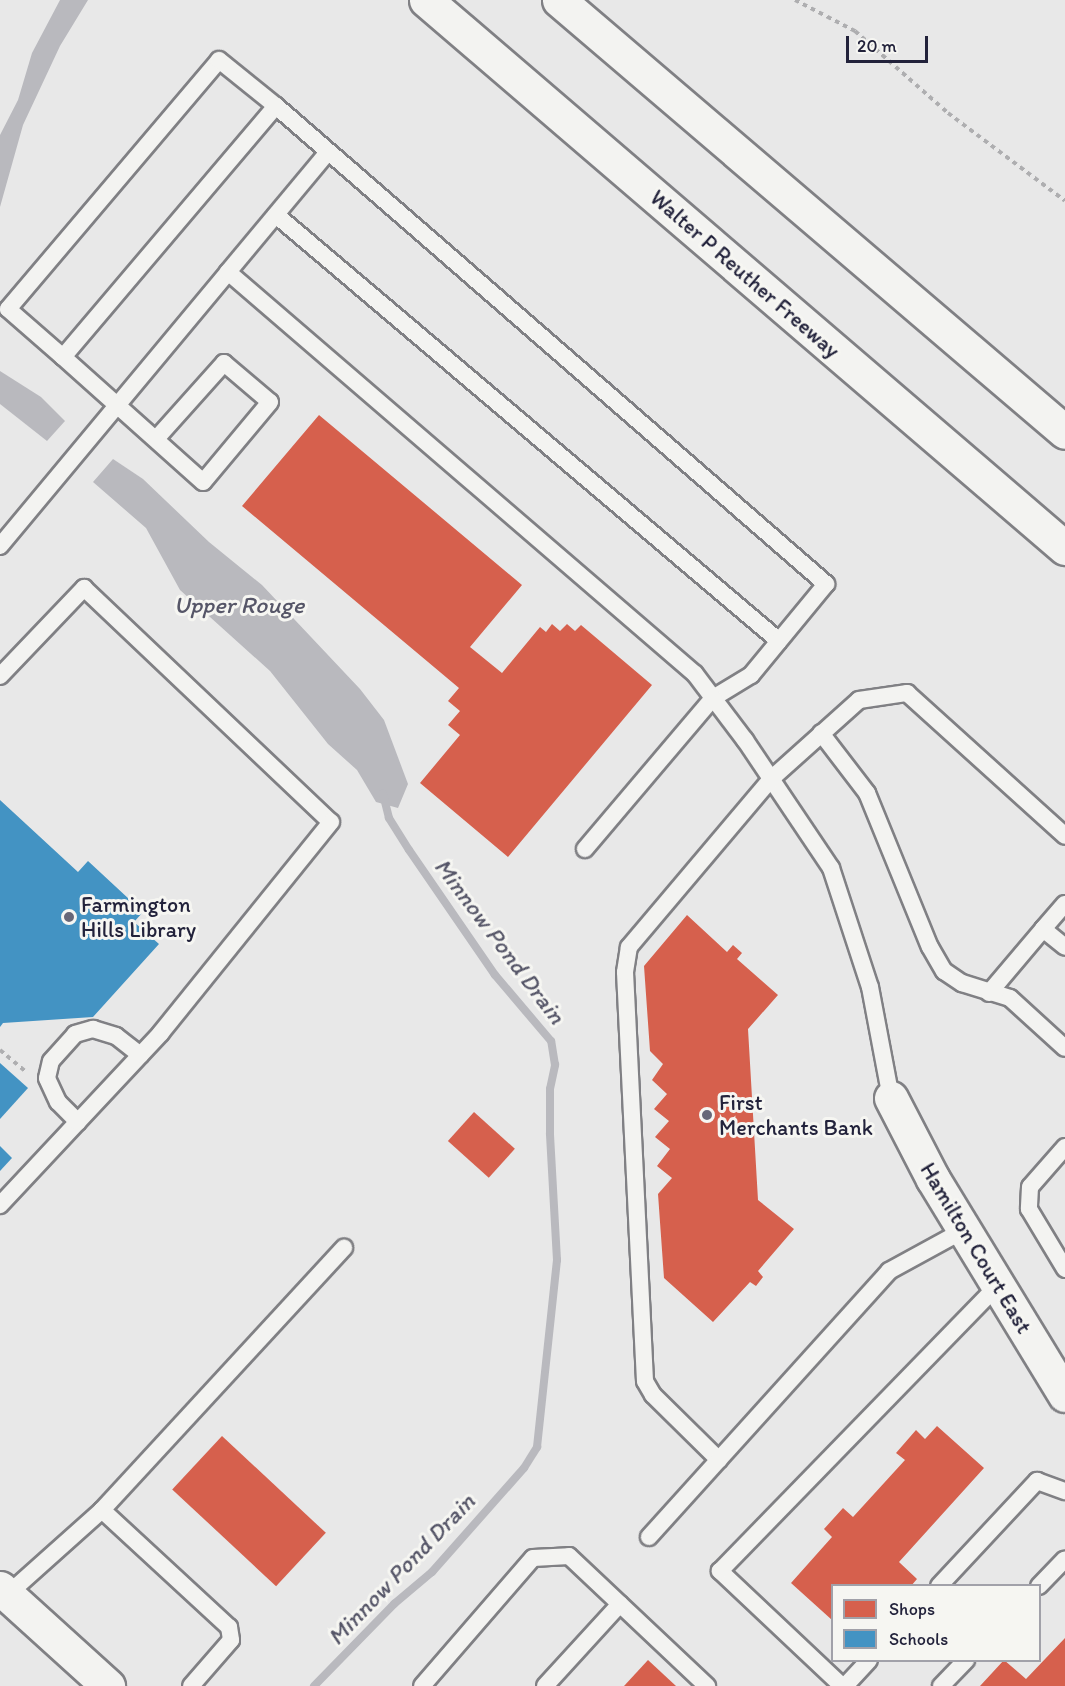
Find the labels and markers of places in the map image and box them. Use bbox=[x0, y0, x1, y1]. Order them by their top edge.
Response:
place label: Farmington Hills Library bbox=[81, 891, 196, 942]
marker: Farmington Hills Library bbox=[62, 910, 76, 924]
place label: First Merchants Bank bbox=[719, 1089, 873, 1140]
marker: First Merchants Bank bbox=[700, 1108, 714, 1122]

